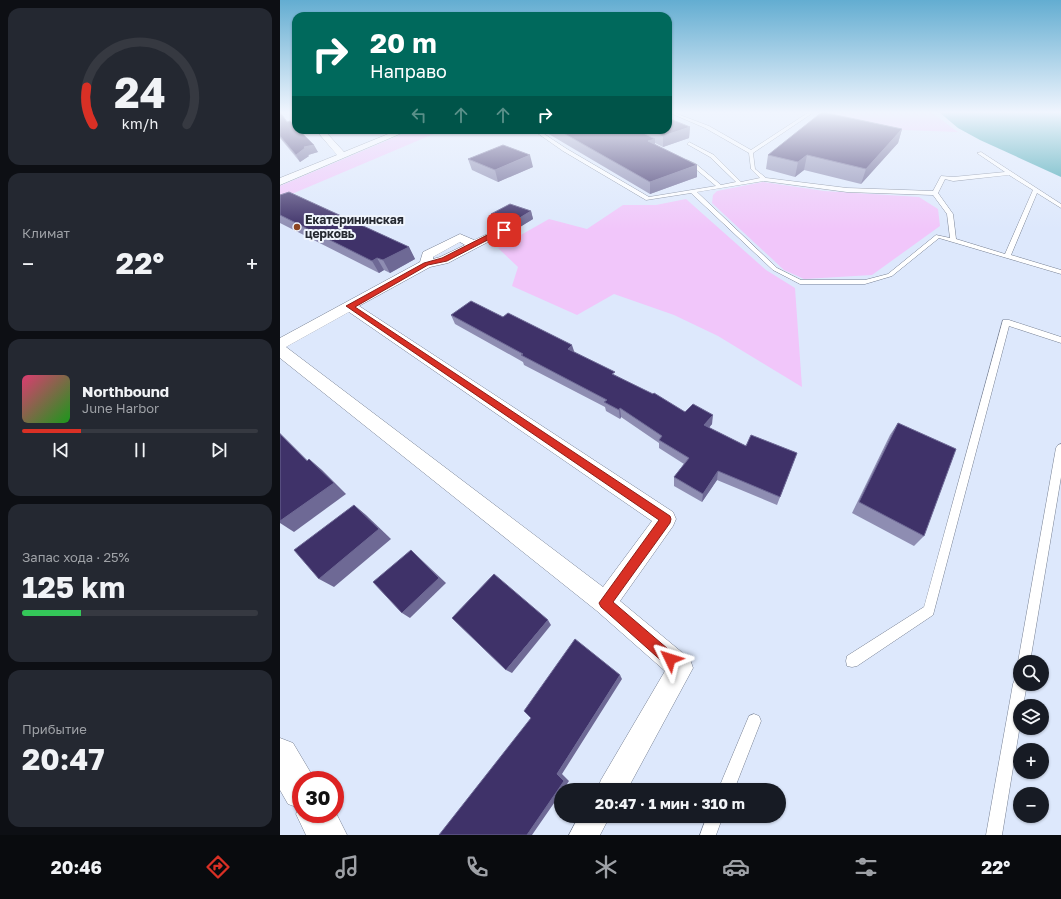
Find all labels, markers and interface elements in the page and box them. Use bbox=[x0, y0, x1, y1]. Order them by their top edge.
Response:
text: 20 m bbox=[370, 26, 437, 59]
icon: right bbox=[304, 28, 356, 80]
text: Направо bbox=[370, 60, 447, 82]
text: 24 bbox=[114, 67, 166, 117]
icon: left bbox=[408, 104, 430, 126]
icon: ahead bbox=[450, 104, 472, 126]
icon: ahead bbox=[492, 104, 514, 126]
icon: right bbox=[534, 104, 556, 126]
text: km/h bbox=[122, 114, 158, 131]
place label: Екатерининская церковь bbox=[305, 212, 404, 241]
pin bbox=[487, 213, 521, 247]
icon: arrive bbox=[493, 219, 515, 241]
marker: Екатерининская церковь bbox=[292, 222, 302, 232]
text: Климат bbox=[22, 225, 70, 241]
text: 22° bbox=[116, 245, 164, 281]
text: − bbox=[22, 250, 34, 277]
text: + bbox=[246, 250, 258, 277]
text: Northbound bbox=[82, 382, 169, 400]
text: June Harbor bbox=[82, 400, 159, 416]
icon: previous bbox=[50, 439, 72, 461]
icon: pause bbox=[129, 439, 151, 461]
icon: next bbox=[208, 439, 230, 461]
text: Запас хода · 25% bbox=[22, 549, 129, 565]
text: 125 km bbox=[22, 569, 125, 605]
position arrow bbox=[649, 638, 691, 680]
map controls bbox=[1013, 655, 1049, 823]
button: search bbox=[1013, 655, 1049, 691]
button: layers bbox=[1013, 699, 1049, 735]
text: Прибытие bbox=[22, 721, 87, 737]
text: 20:47 bbox=[22, 741, 105, 777]
button: + bbox=[1013, 743, 1049, 779]
speed limit sign: 30 bbox=[292, 771, 344, 823]
button: − bbox=[1013, 787, 1049, 823]
text: 20:47 · 1 мин · 310 m bbox=[595, 794, 745, 812]
icon: directions bbox=[204, 853, 232, 881]
icon: music bbox=[333, 853, 361, 881]
icon: phone bbox=[463, 853, 491, 881]
icon: climate bbox=[592, 853, 620, 881]
icon: car bbox=[722, 853, 750, 881]
icon: filters bbox=[852, 853, 880, 881]
text: 20:46 bbox=[51, 856, 102, 878]
text: 22° bbox=[981, 856, 1010, 878]

